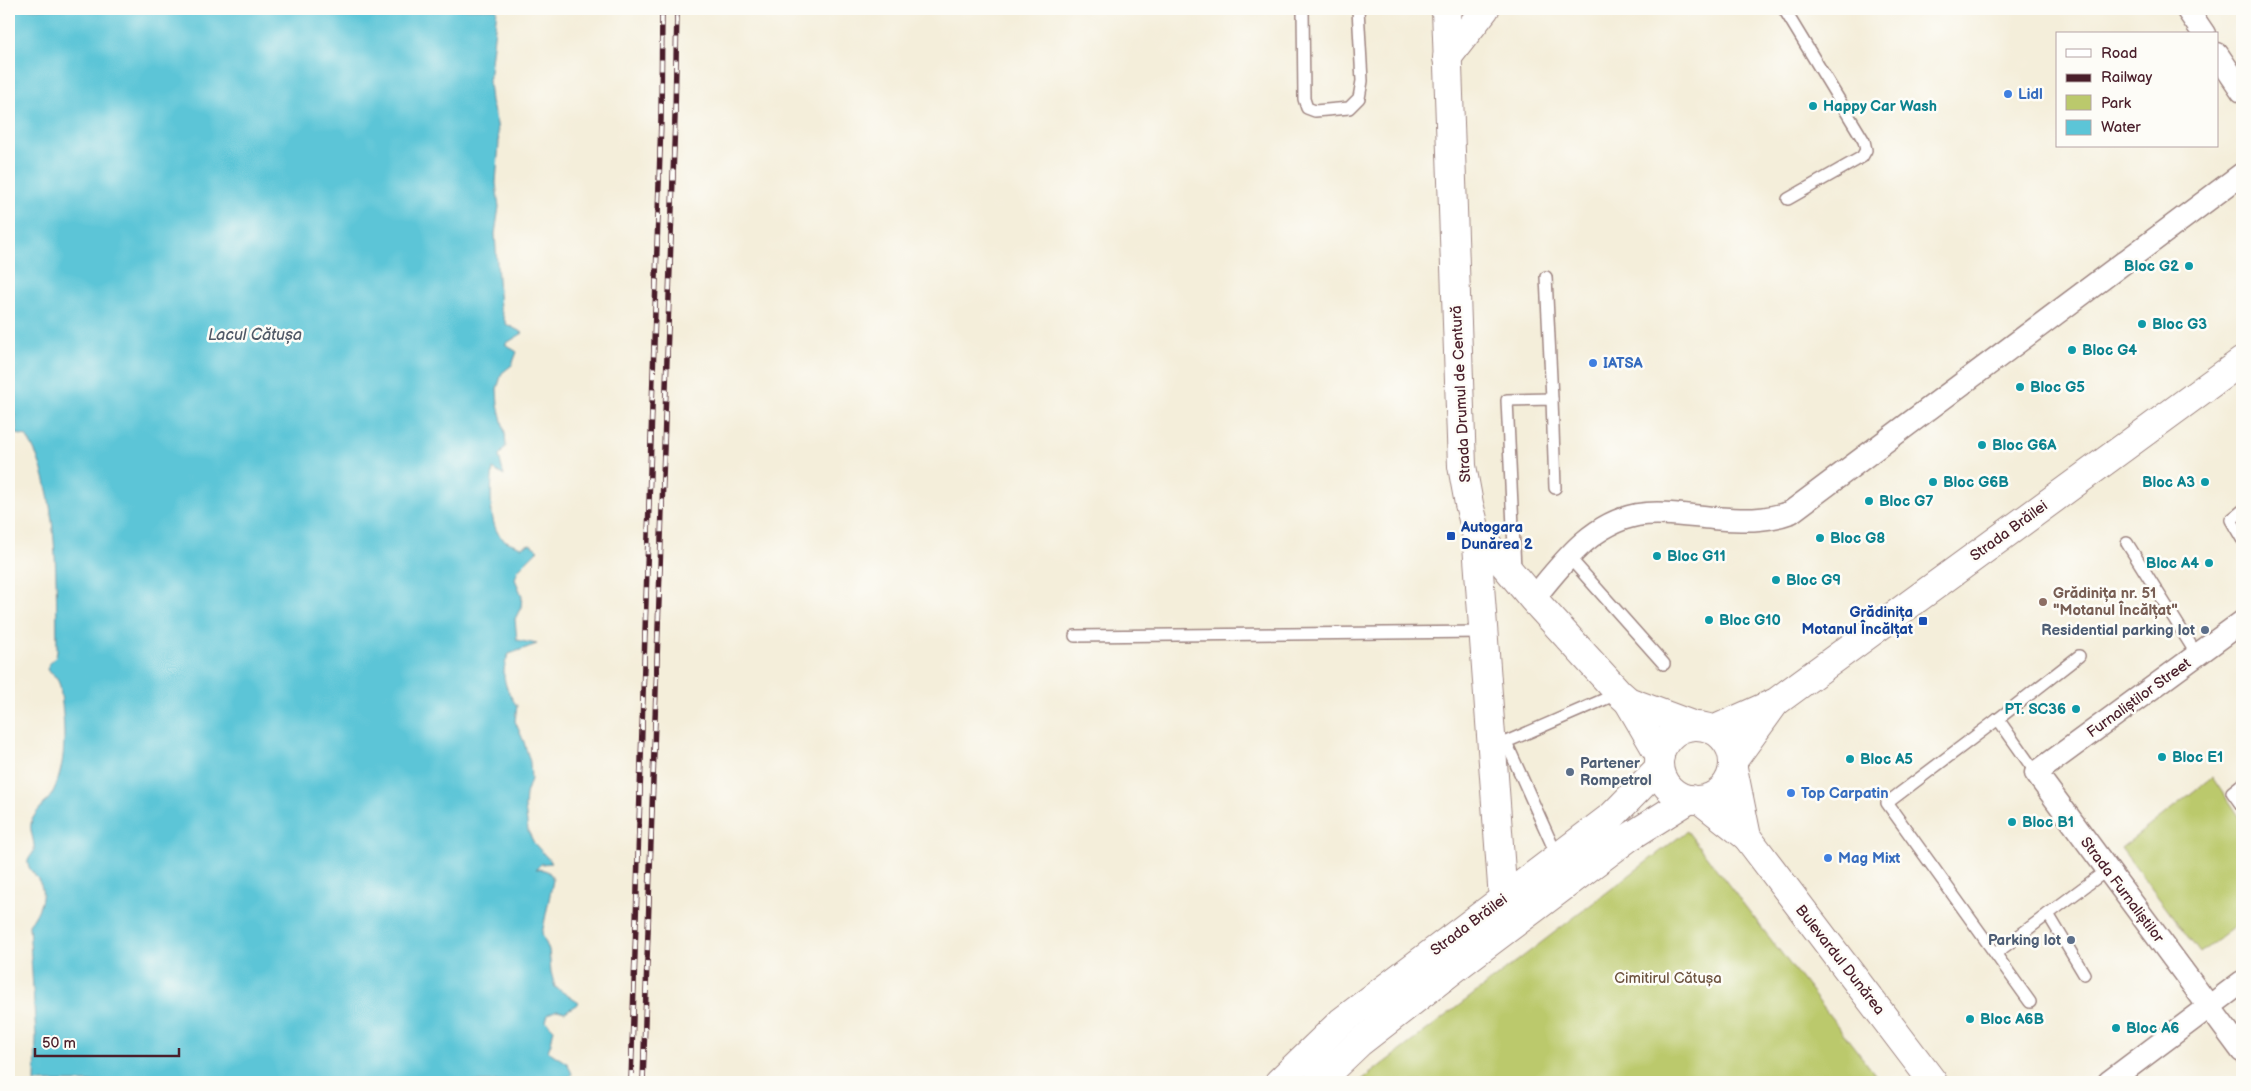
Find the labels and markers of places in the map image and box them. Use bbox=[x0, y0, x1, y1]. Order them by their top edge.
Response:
place label: Lidl bbox=[2018, 85, 2043, 104]
marker: Lidl bbox=[2002, 88, 2014, 100]
place label: Happy Car Wash bbox=[1823, 97, 1937, 116]
marker: Happy Car Wash bbox=[1807, 100, 1819, 112]
place label: Bloc G2 bbox=[2124, 257, 2179, 276]
marker: Bloc G2 bbox=[2183, 260, 2195, 272]
place label: Bloc G3 bbox=[2152, 315, 2207, 334]
marker: Bloc G3 bbox=[2136, 318, 2148, 330]
place label: Bloc G4 bbox=[2082, 341, 2137, 360]
marker: Bloc G4 bbox=[2066, 344, 2078, 356]
place label: IATSA bbox=[1603, 354, 1644, 373]
marker: IATSA bbox=[1587, 357, 1599, 369]
place label: Bloc G5 bbox=[2030, 378, 2085, 397]
marker: Bloc G5 bbox=[2014, 381, 2026, 393]
place label: Bloc G6A bbox=[1992, 436, 2057, 455]
marker: Bloc G6A bbox=[1976, 439, 1988, 451]
place label: Bloc G6B bbox=[1943, 473, 2009, 492]
place label: Bloc A3 bbox=[2142, 473, 2195, 492]
marker: Bloc G6B bbox=[1927, 476, 1939, 488]
marker: Bloc A3 bbox=[2199, 476, 2211, 488]
place label: Bloc G7 bbox=[1879, 492, 1933, 511]
marker: Bloc G7 bbox=[1863, 495, 1875, 507]
place label: Autogara Dunărea 2 bbox=[1460, 518, 1533, 554]
place label: Bloc G8 bbox=[1830, 529, 1885, 548]
marker: Autogara Dunărea 2 bbox=[1445, 530, 1457, 542]
marker: Bloc G8 bbox=[1814, 532, 1826, 544]
place label: Bloc G11 bbox=[1667, 547, 1726, 566]
marker: Bloc G11 bbox=[1651, 550, 1663, 562]
place label: Bloc A4 bbox=[2146, 554, 2199, 573]
marker: Bloc A4 bbox=[2203, 557, 2215, 569]
place label: Bloc G9 bbox=[1786, 571, 1841, 590]
marker: Bloc G9 bbox=[1770, 574, 1782, 586]
place label: Grădinița nr. 51 "Motanul Încălțat" bbox=[2053, 584, 2178, 620]
marker: Grădinița nr. 51 "Motanul Încălțat" bbox=[2037, 596, 2049, 608]
place label: Grădinița Motanul Încălțat bbox=[1801, 603, 1913, 639]
place label: Bloc G10 bbox=[1719, 611, 1781, 630]
marker: Bloc G10 bbox=[1703, 614, 1715, 626]
marker: Grădinița Motanul Încălțat bbox=[1917, 615, 1929, 627]
place label: Residential parking lot bbox=[2041, 621, 2195, 640]
marker: Residential parking lot bbox=[2199, 624, 2211, 636]
place label: PT. SC36 bbox=[2004, 700, 2066, 719]
marker: PT. SC36 bbox=[2070, 703, 2082, 715]
place label: Bloc E1 bbox=[2172, 748, 2223, 767]
place label: Bloc A5 bbox=[1860, 750, 1913, 769]
marker: Bloc E1 bbox=[2156, 751, 2168, 763]
marker: Bloc A5 bbox=[1844, 753, 1856, 765]
place label: Partener Rompetrol bbox=[1580, 754, 1652, 790]
marker: Partener Rompetrol bbox=[1564, 766, 1576, 778]
place label: Top Carpatin bbox=[1801, 784, 1889, 803]
marker: Top Carpatin bbox=[1785, 787, 1797, 799]
place label: Bloc B1 bbox=[2022, 813, 2074, 832]
marker: Bloc B1 bbox=[2006, 816, 2018, 828]
place label: Mag Mixt bbox=[1838, 849, 1900, 868]
marker: Mag Mixt bbox=[1822, 852, 1834, 864]
place label: Parking lot bbox=[1988, 931, 2061, 950]
marker: Parking lot bbox=[2065, 934, 2077, 946]
place label: Bloc A6B bbox=[1980, 1010, 2044, 1029]
marker: Bloc A6B bbox=[1964, 1013, 1976, 1025]
place label: Bloc A6 bbox=[2126, 1019, 2179, 1038]
marker: Bloc A6 bbox=[2110, 1022, 2122, 1034]

